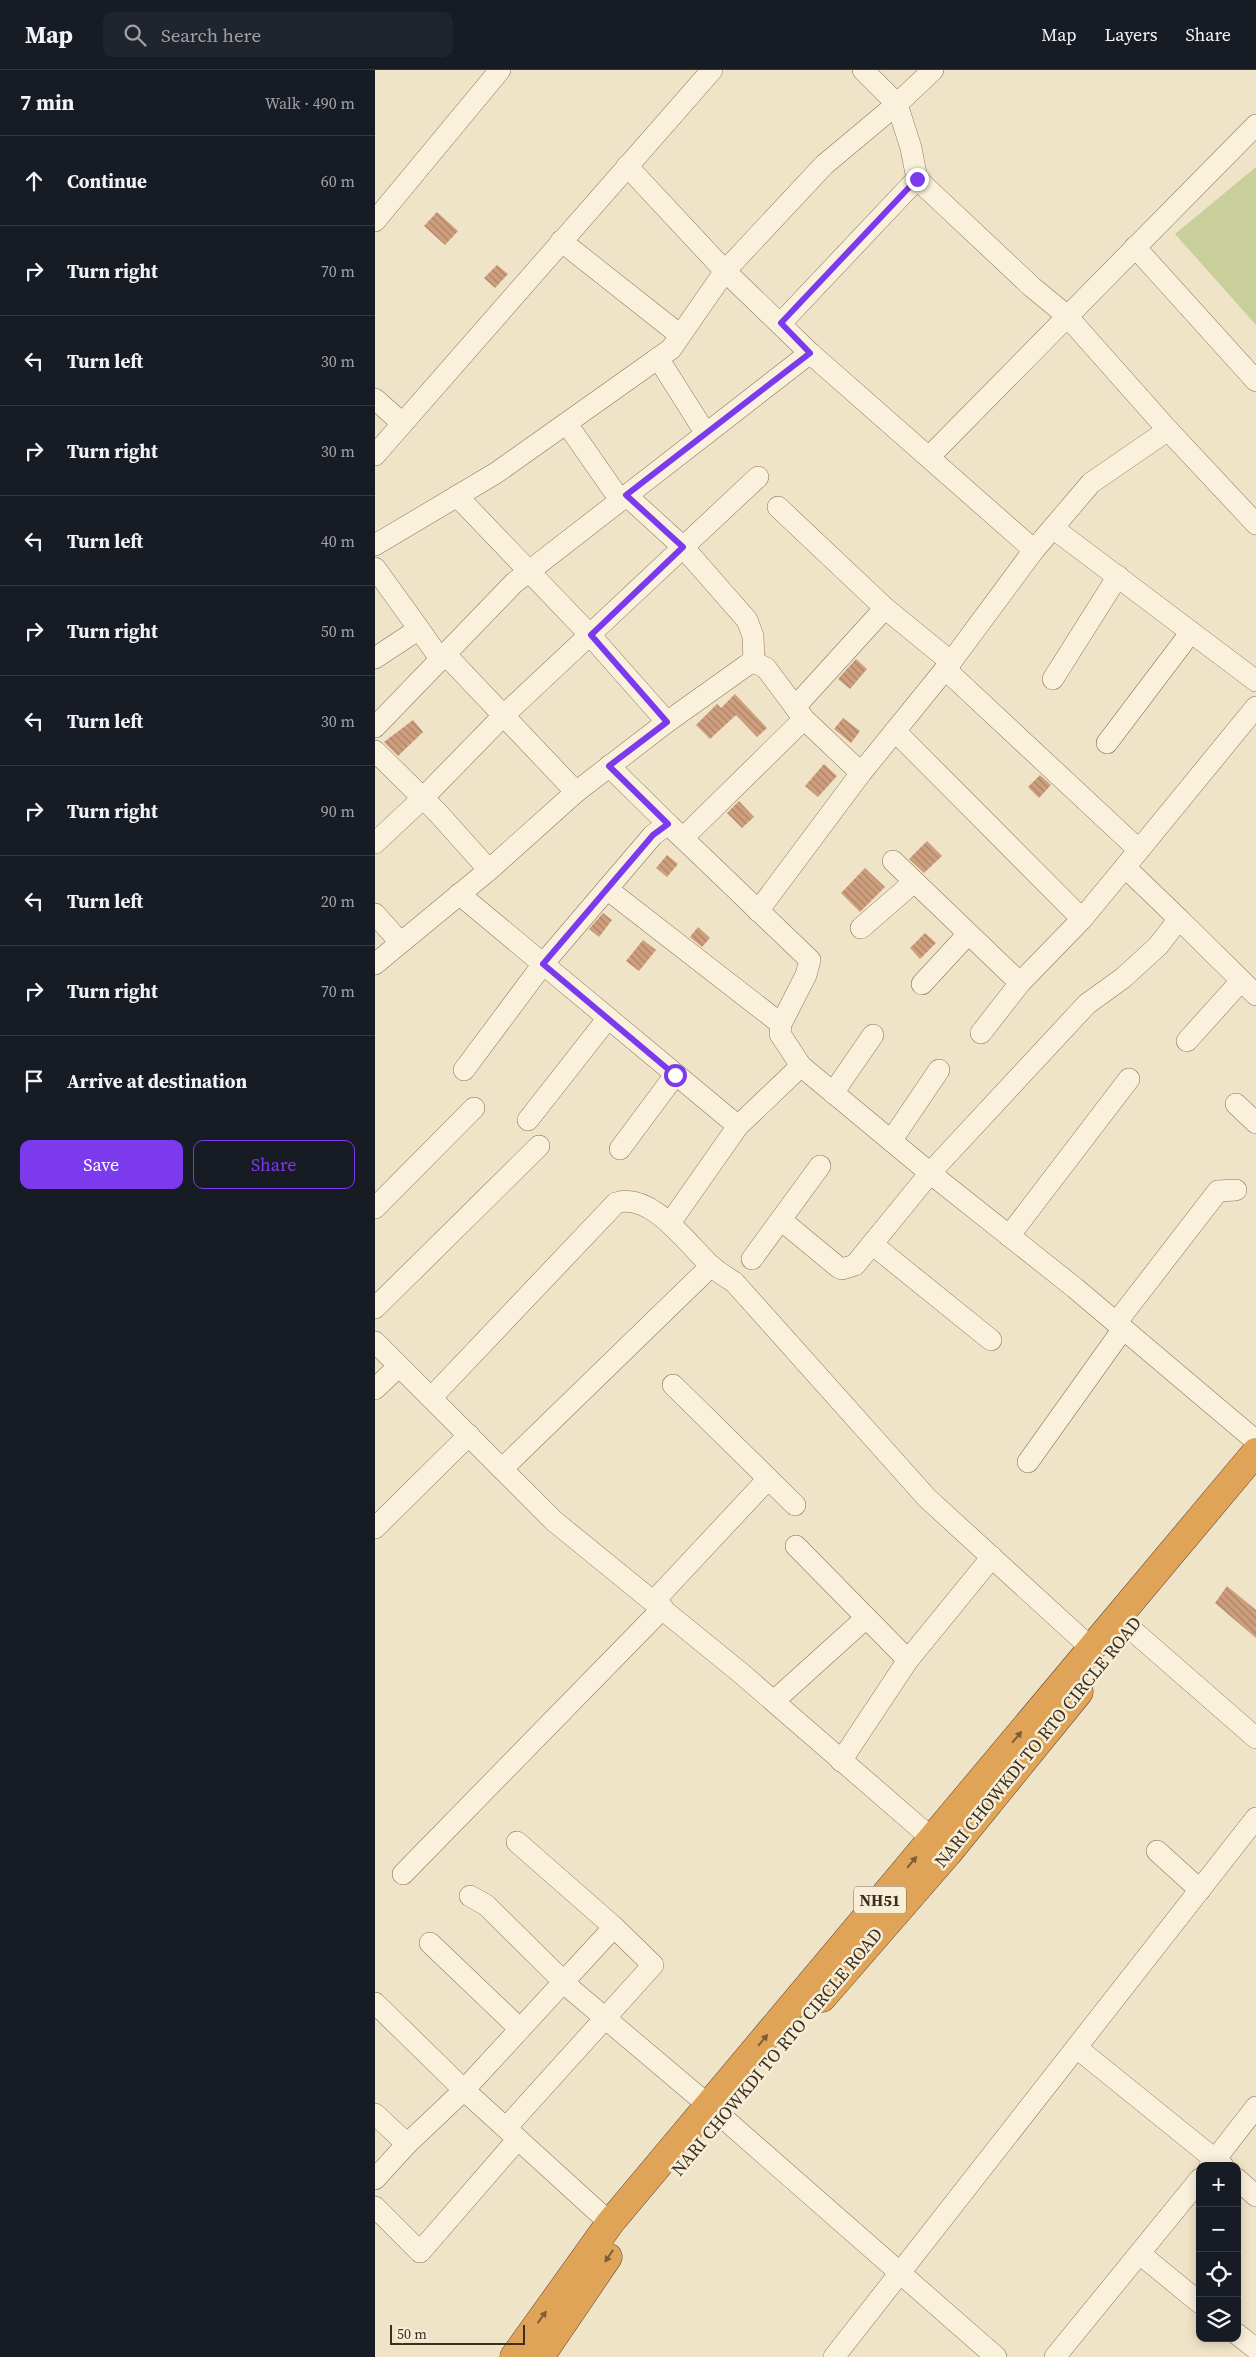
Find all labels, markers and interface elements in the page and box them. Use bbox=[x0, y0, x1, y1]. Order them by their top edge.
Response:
search box bbox=[103, 12, 453, 57]
text: Map bbox=[25, 18, 73, 51]
icon: search bbox=[121, 21, 149, 49]
text: Search here bbox=[161, 22, 261, 48]
text: Map bbox=[1041, 22, 1076, 47]
text: Layers bbox=[1104, 22, 1157, 47]
text: Share bbox=[1185, 22, 1231, 47]
text: 7 min bbox=[20, 88, 75, 117]
text: Walk · 490 m bbox=[265, 92, 355, 114]
icon: ahead bbox=[20, 167, 48, 195]
text: Continue bbox=[67, 168, 147, 194]
route end bbox=[906, 168, 929, 191]
text: 60 m bbox=[321, 170, 355, 192]
icon: right bbox=[20, 257, 48, 285]
text: Turn right bbox=[67, 258, 158, 284]
text: 70 m bbox=[321, 260, 355, 282]
icon: left bbox=[20, 347, 48, 375]
text: Turn left bbox=[67, 348, 143, 374]
text: 30 m bbox=[321, 350, 355, 372]
icon: right bbox=[20, 437, 48, 465]
text: Turn right bbox=[67, 438, 158, 464]
text: 30 m bbox=[321, 440, 355, 462]
icon: left bbox=[20, 527, 48, 555]
text: Turn left bbox=[67, 528, 143, 554]
text: 40 m bbox=[321, 530, 355, 552]
icon: right bbox=[20, 617, 48, 645]
text: Turn right bbox=[67, 618, 158, 644]
text: 50 m bbox=[321, 620, 355, 642]
icon: left bbox=[20, 707, 48, 735]
text: Turn left bbox=[67, 708, 143, 734]
text: 30 m bbox=[321, 710, 355, 732]
icon: right bbox=[20, 797, 48, 825]
text: Turn right bbox=[67, 798, 158, 824]
text: 90 m bbox=[321, 800, 355, 822]
icon: left bbox=[20, 887, 48, 915]
text: Turn left bbox=[67, 888, 143, 914]
text: 20 m bbox=[321, 890, 355, 912]
icon: right bbox=[20, 977, 48, 1005]
text: Turn right bbox=[67, 978, 158, 1004]
text: 70 m bbox=[321, 980, 355, 1002]
route start bbox=[664, 1064, 687, 1087]
icon: arrive bbox=[20, 1067, 48, 1095]
text: Arrive at destination bbox=[67, 1068, 247, 1094]
button: Save bbox=[20, 1140, 183, 1189]
button: Share bbox=[193, 1140, 355, 1189]
street label: NARI CHOWKDI TO RTO CIRCLE ROAD bbox=[928, 1611, 1147, 1873]
one-way arrow bbox=[1011, 1731, 1022, 1744]
one-way arrow bbox=[907, 1855, 918, 1868]
road number: NH51 bbox=[854, 1886, 906, 1914]
street label: NARI CHOWKDI TO RTO CIRCLE ROAD bbox=[665, 1922, 888, 2181]
one-way arrow bbox=[757, 2034, 769, 2046]
map controls bbox=[1196, 2162, 1241, 2342]
button: + bbox=[1196, 2162, 1241, 2207]
button: − bbox=[1196, 2207, 1241, 2252]
one-way arrow bbox=[604, 2250, 614, 2263]
button: locate bbox=[1196, 2252, 1241, 2297]
button: layers bbox=[1196, 2297, 1241, 2342]
one-way arrow bbox=[537, 2310, 547, 2324]
scale bar bbox=[390, 2322, 525, 2345]
text: 50 m bbox=[397, 2324, 427, 2344]

